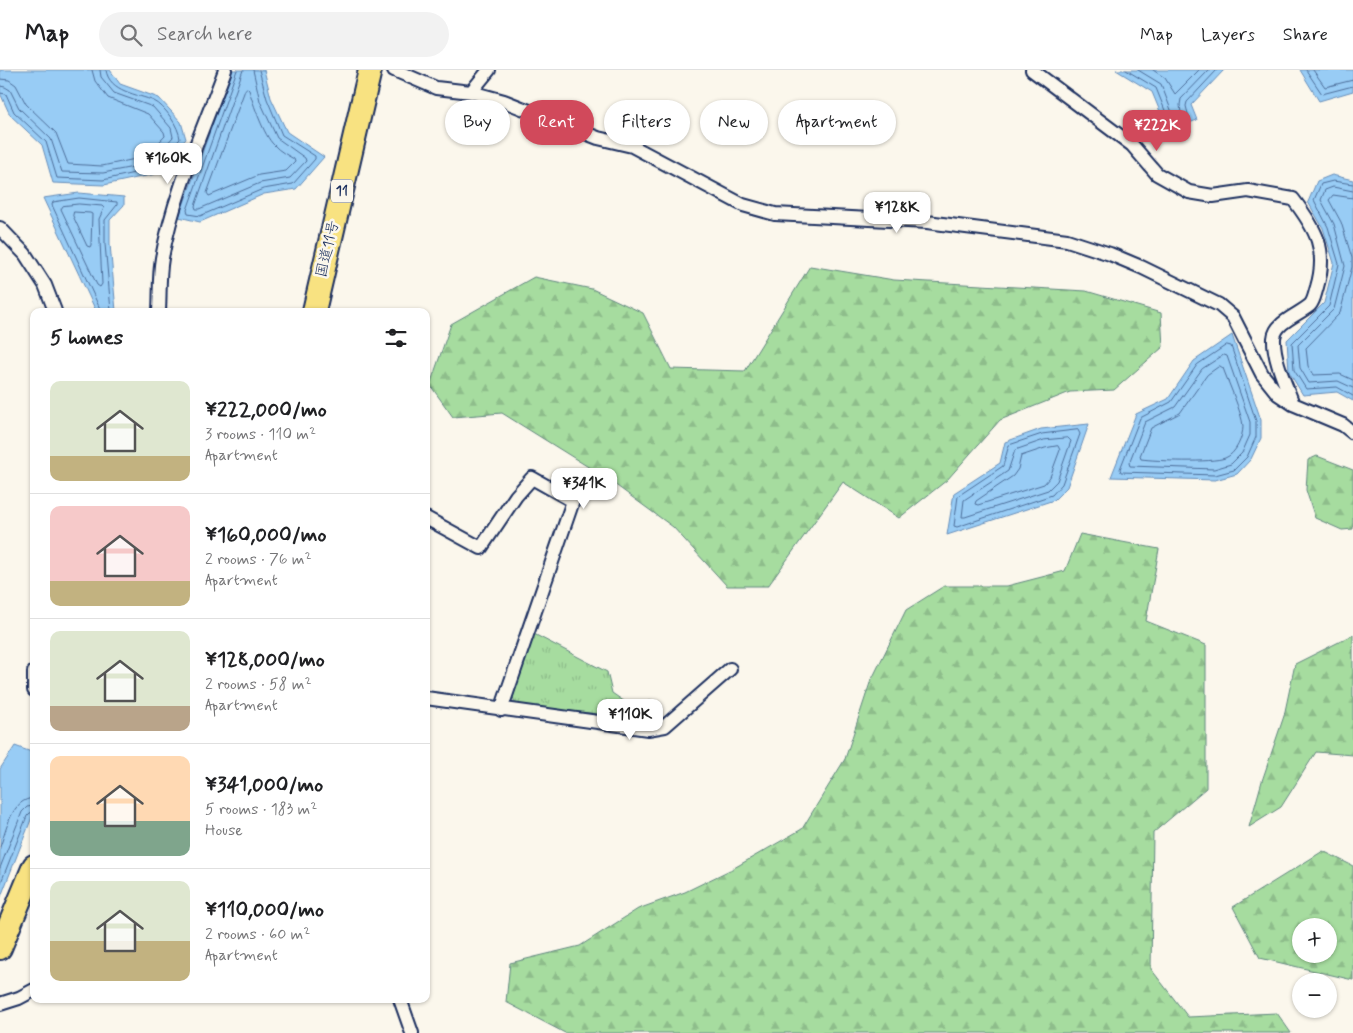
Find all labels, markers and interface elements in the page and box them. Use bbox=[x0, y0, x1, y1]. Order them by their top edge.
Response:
search box bbox=[99, 12, 449, 57]
text: Map bbox=[25, 19, 69, 50]
icon: search bbox=[117, 21, 145, 49]
text: Search here bbox=[157, 22, 253, 47]
text: Map bbox=[1140, 23, 1173, 47]
text: Layers bbox=[1201, 23, 1255, 47]
text: Share bbox=[1283, 23, 1328, 47]
chip: Buy bbox=[445, 100, 510, 145]
chip: Rent bbox=[520, 100, 594, 145]
chip: Filters bbox=[604, 100, 690, 145]
chip: New bbox=[700, 100, 768, 145]
chip: Apartment bbox=[778, 100, 896, 145]
pin: ¥222K bbox=[1122, 109, 1192, 152]
text: ¥222K bbox=[1134, 115, 1180, 136]
pin: ¥160K bbox=[133, 142, 203, 185]
text: ¥160K bbox=[145, 148, 191, 169]
road number: 11 bbox=[331, 180, 353, 202]
pin: ¥128K bbox=[862, 191, 932, 234]
text: ¥128K bbox=[875, 197, 919, 218]
street label: 国道11号 bbox=[312, 218, 344, 280]
text: 5 homes bbox=[50, 324, 123, 352]
icon: filters bbox=[382, 324, 410, 352]
text: ¥222,000/mo bbox=[205, 396, 327, 424]
icon: home bbox=[90, 401, 150, 461]
text: 3 rooms · 110 m² bbox=[205, 424, 316, 445]
text: Apartment bbox=[205, 445, 278, 466]
pin: ¥341K bbox=[549, 468, 619, 510]
text: ¥341K bbox=[562, 473, 606, 494]
text: ¥160,000/mo bbox=[205, 521, 327, 549]
icon: home bbox=[90, 526, 150, 586]
text: 2 rooms · 76 m² bbox=[205, 549, 312, 570]
text: Apartment bbox=[205, 570, 278, 591]
text: ¥128,000/mo bbox=[205, 646, 325, 674]
icon: home bbox=[90, 651, 150, 711]
text: 2 rooms · 58 m² bbox=[205, 674, 311, 695]
text: Apartment bbox=[205, 695, 278, 716]
pin: ¥110K bbox=[595, 698, 665, 741]
text: ¥110K bbox=[608, 704, 652, 725]
text: ¥341,000/mo bbox=[205, 771, 323, 799]
icon: home bbox=[90, 776, 150, 836]
text: 5 rooms · 183 m² bbox=[205, 799, 317, 820]
text: House bbox=[205, 820, 243, 841]
text: ¥110,000/mo bbox=[205, 896, 324, 924]
icon: home bbox=[90, 901, 150, 961]
map controls bbox=[1292, 918, 1337, 1018]
button: + bbox=[1292, 918, 1337, 963]
text: 2 rooms · 60 m² bbox=[205, 924, 310, 945]
text: Apartment bbox=[205, 945, 278, 966]
button: − bbox=[1292, 973, 1337, 1018]

